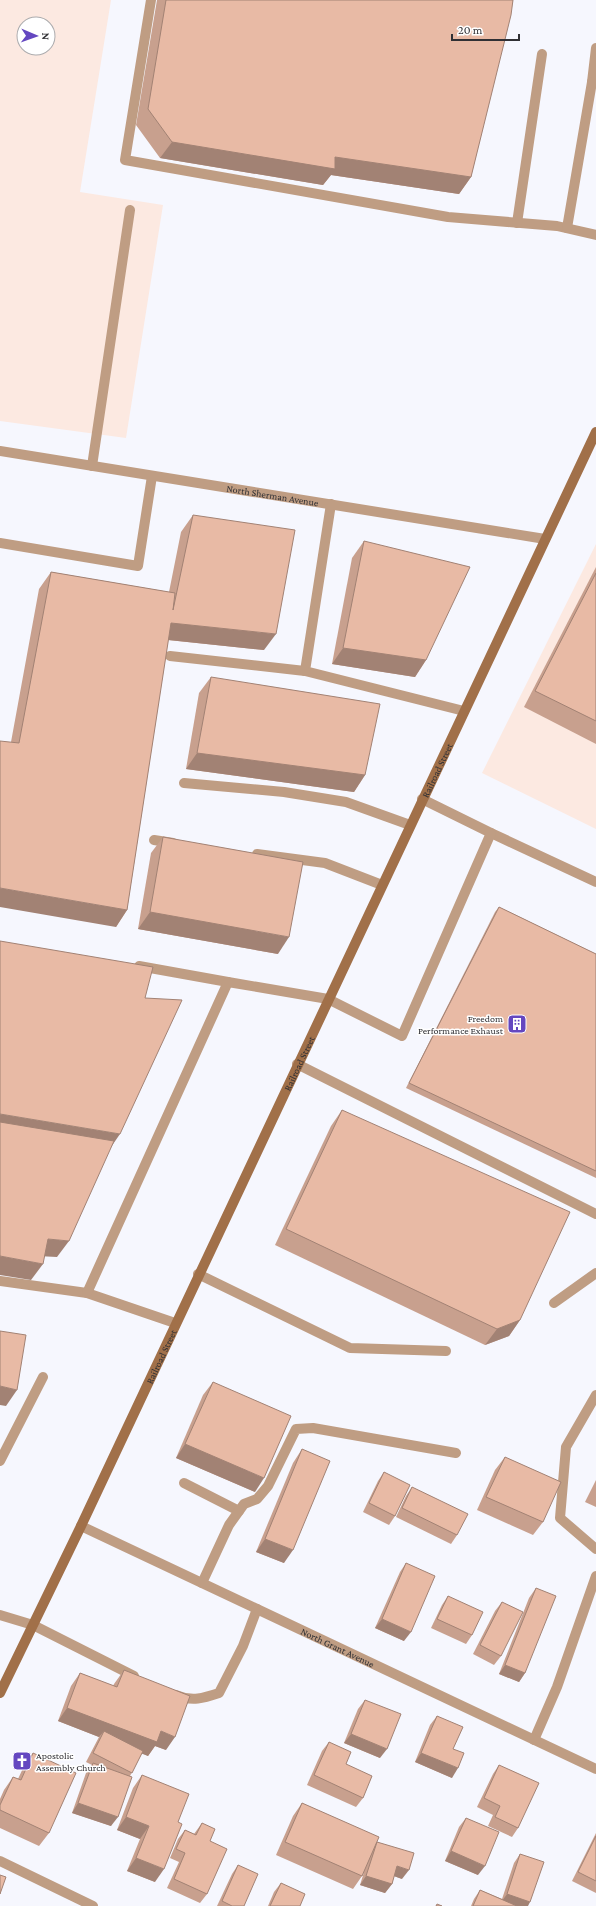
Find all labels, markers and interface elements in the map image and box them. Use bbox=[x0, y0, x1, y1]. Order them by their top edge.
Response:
north arrow bbox=[16, 16, 56, 56]
scale bar bbox=[452, 16, 519, 42]
text: 20 m bbox=[458, 23, 483, 37]
text: N bbox=[40, 32, 52, 41]
street label: North Sherman Avenue bbox=[226, 482, 320, 508]
street label: Railroad Street bbox=[419, 741, 455, 799]
place label: Freedom Performance Exhaust bbox=[418, 1013, 504, 1036]
building icon: Freedom Performance Exhaust bbox=[506, 1013, 528, 1035]
street label: Railroad Street bbox=[281, 1034, 317, 1092]
street label: Railroad Street bbox=[143, 1327, 179, 1385]
street label: North Grant Avenue bbox=[299, 1625, 377, 1669]
church icon: Apostolic Assembly Church bbox=[11, 1750, 33, 1772]
place label: Apostolic Assembly Church bbox=[36, 1750, 106, 1773]

